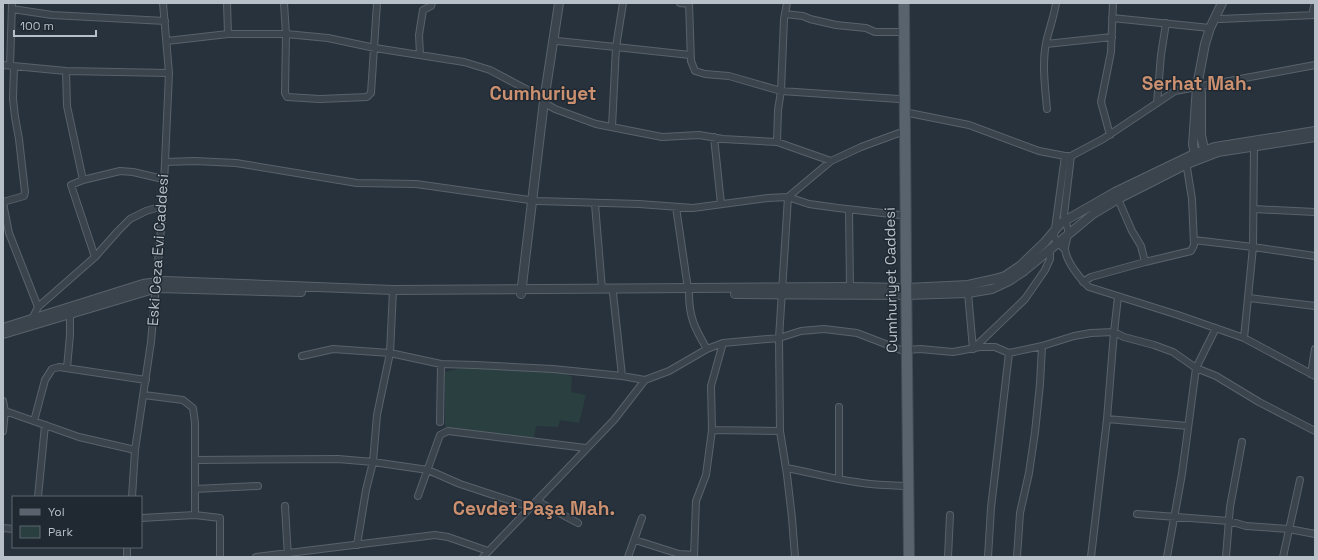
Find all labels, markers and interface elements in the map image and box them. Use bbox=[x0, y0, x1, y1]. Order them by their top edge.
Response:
scale bar bbox=[14, 12, 96, 38]
text: 100 m bbox=[20, 18, 54, 34]
district label: Serhat Mah. bbox=[1142, 71, 1252, 96]
district label: Cumhuriyet bbox=[489, 81, 597, 106]
street label: Eski Ceza Evi Caddesi bbox=[143, 173, 172, 327]
street label: Cumhuriyet Caddesi bbox=[880, 207, 901, 353]
legend bbox=[12, 496, 142, 548]
district label: Cevdet Paşa Mah. bbox=[453, 496, 615, 521]
text: Yol bbox=[48, 504, 65, 520]
text: Park bbox=[48, 524, 73, 540]

